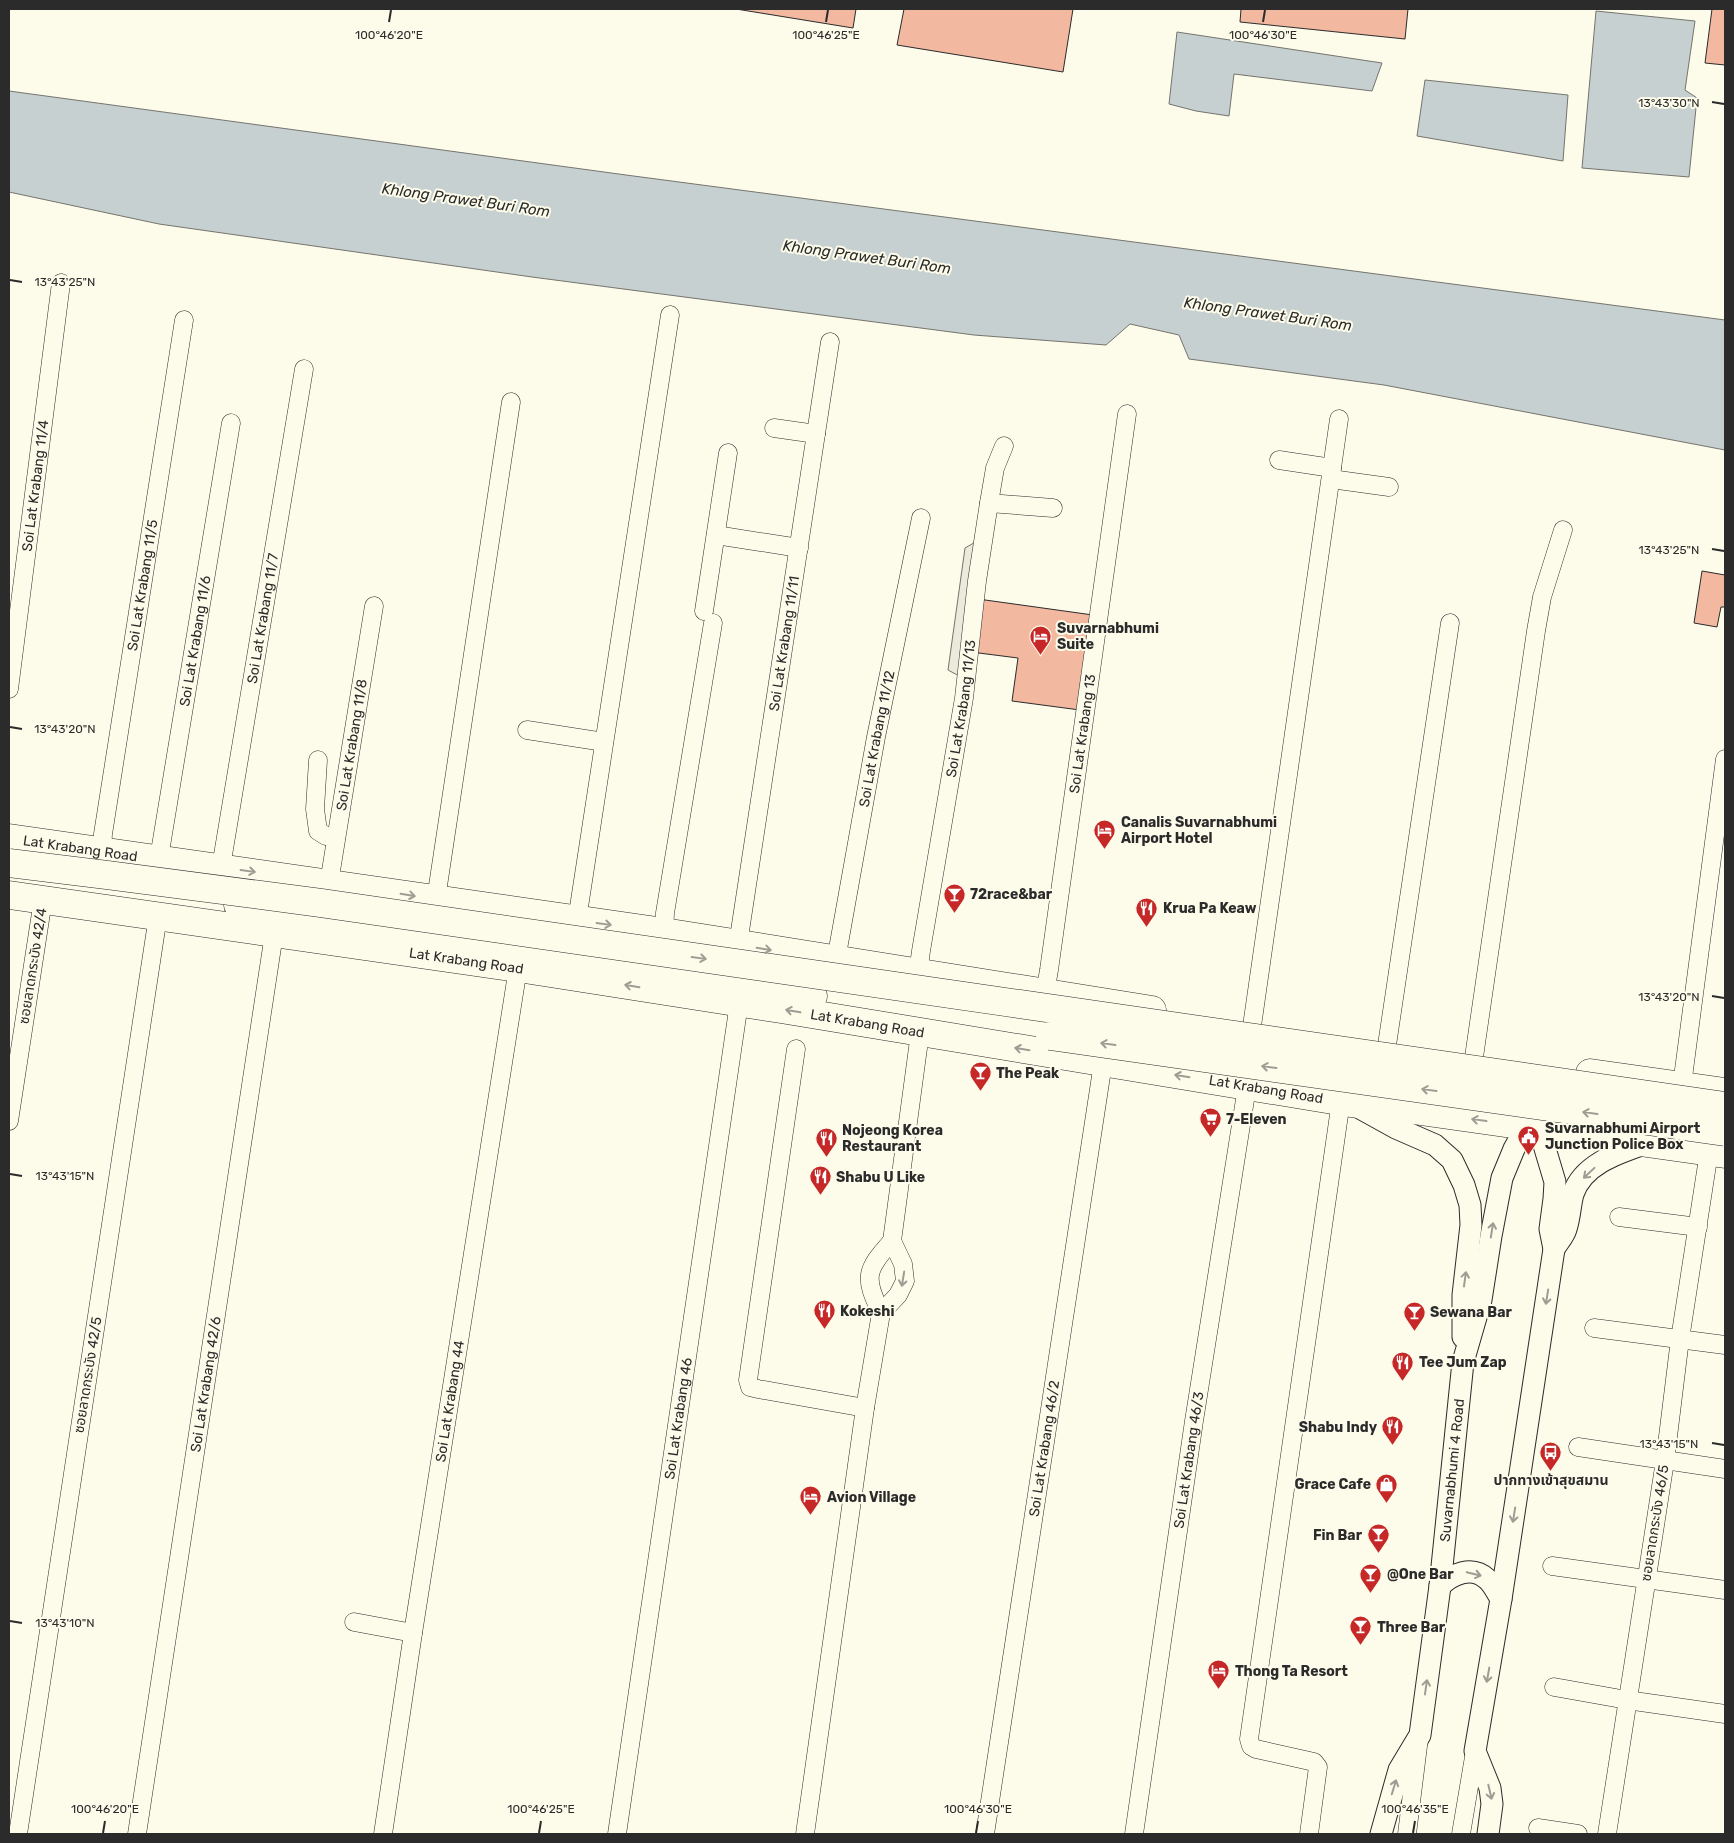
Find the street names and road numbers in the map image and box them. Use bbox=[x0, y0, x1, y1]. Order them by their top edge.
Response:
street label: Soi Lat Krabang 11/4 bbox=[18, 419, 52, 552]
street label: Soi Lat Krabang 11/5 bbox=[123, 518, 161, 652]
street label: Soi Lat Krabang 11/7 bbox=[243, 552, 282, 685]
street label: Soi Lat Krabang 11/6 bbox=[176, 574, 214, 708]
street label: Soi Lat Krabang 11/11 bbox=[765, 575, 803, 712]
street label: Soi Lat Krabang 11/13 bbox=[942, 639, 979, 779]
street label: Soi Lat Krabang 11/12 bbox=[855, 669, 898, 808]
street label: Soi Lat Krabang 13 bbox=[1065, 673, 1099, 794]
street label: Soi Lat Krabang 11/8 bbox=[332, 678, 371, 812]
street label: Lat Krabang Road bbox=[22, 832, 139, 865]
street label: ซอยลาดกระบัง 42/4 bbox=[15, 906, 51, 1025]
street label: Lat Krabang Road bbox=[408, 944, 525, 977]
street label: Lat Krabang Road bbox=[809, 1005, 926, 1041]
street label: Lat Krabang Road bbox=[1208, 1071, 1324, 1107]
street label: Soi Lat Krabang 42/6 bbox=[187, 1315, 224, 1453]
street label: ซอยลาดกระบัง 42/5 bbox=[70, 1316, 106, 1434]
street label: Soi Lat Krabang 44 bbox=[432, 1339, 468, 1463]
street label: Soi Lat Krabang 46 bbox=[661, 1356, 695, 1481]
street label: Soi Lat Krabang 46/2 bbox=[1025, 1379, 1063, 1518]
street label: Soi Lat Krabang 46/3 bbox=[1170, 1390, 1207, 1529]
street label: Suvarnabhumi 4 Road bbox=[1436, 1398, 1468, 1543]
street label: ซอยลาดกระบัง 46/5 bbox=[1637, 1463, 1673, 1583]

